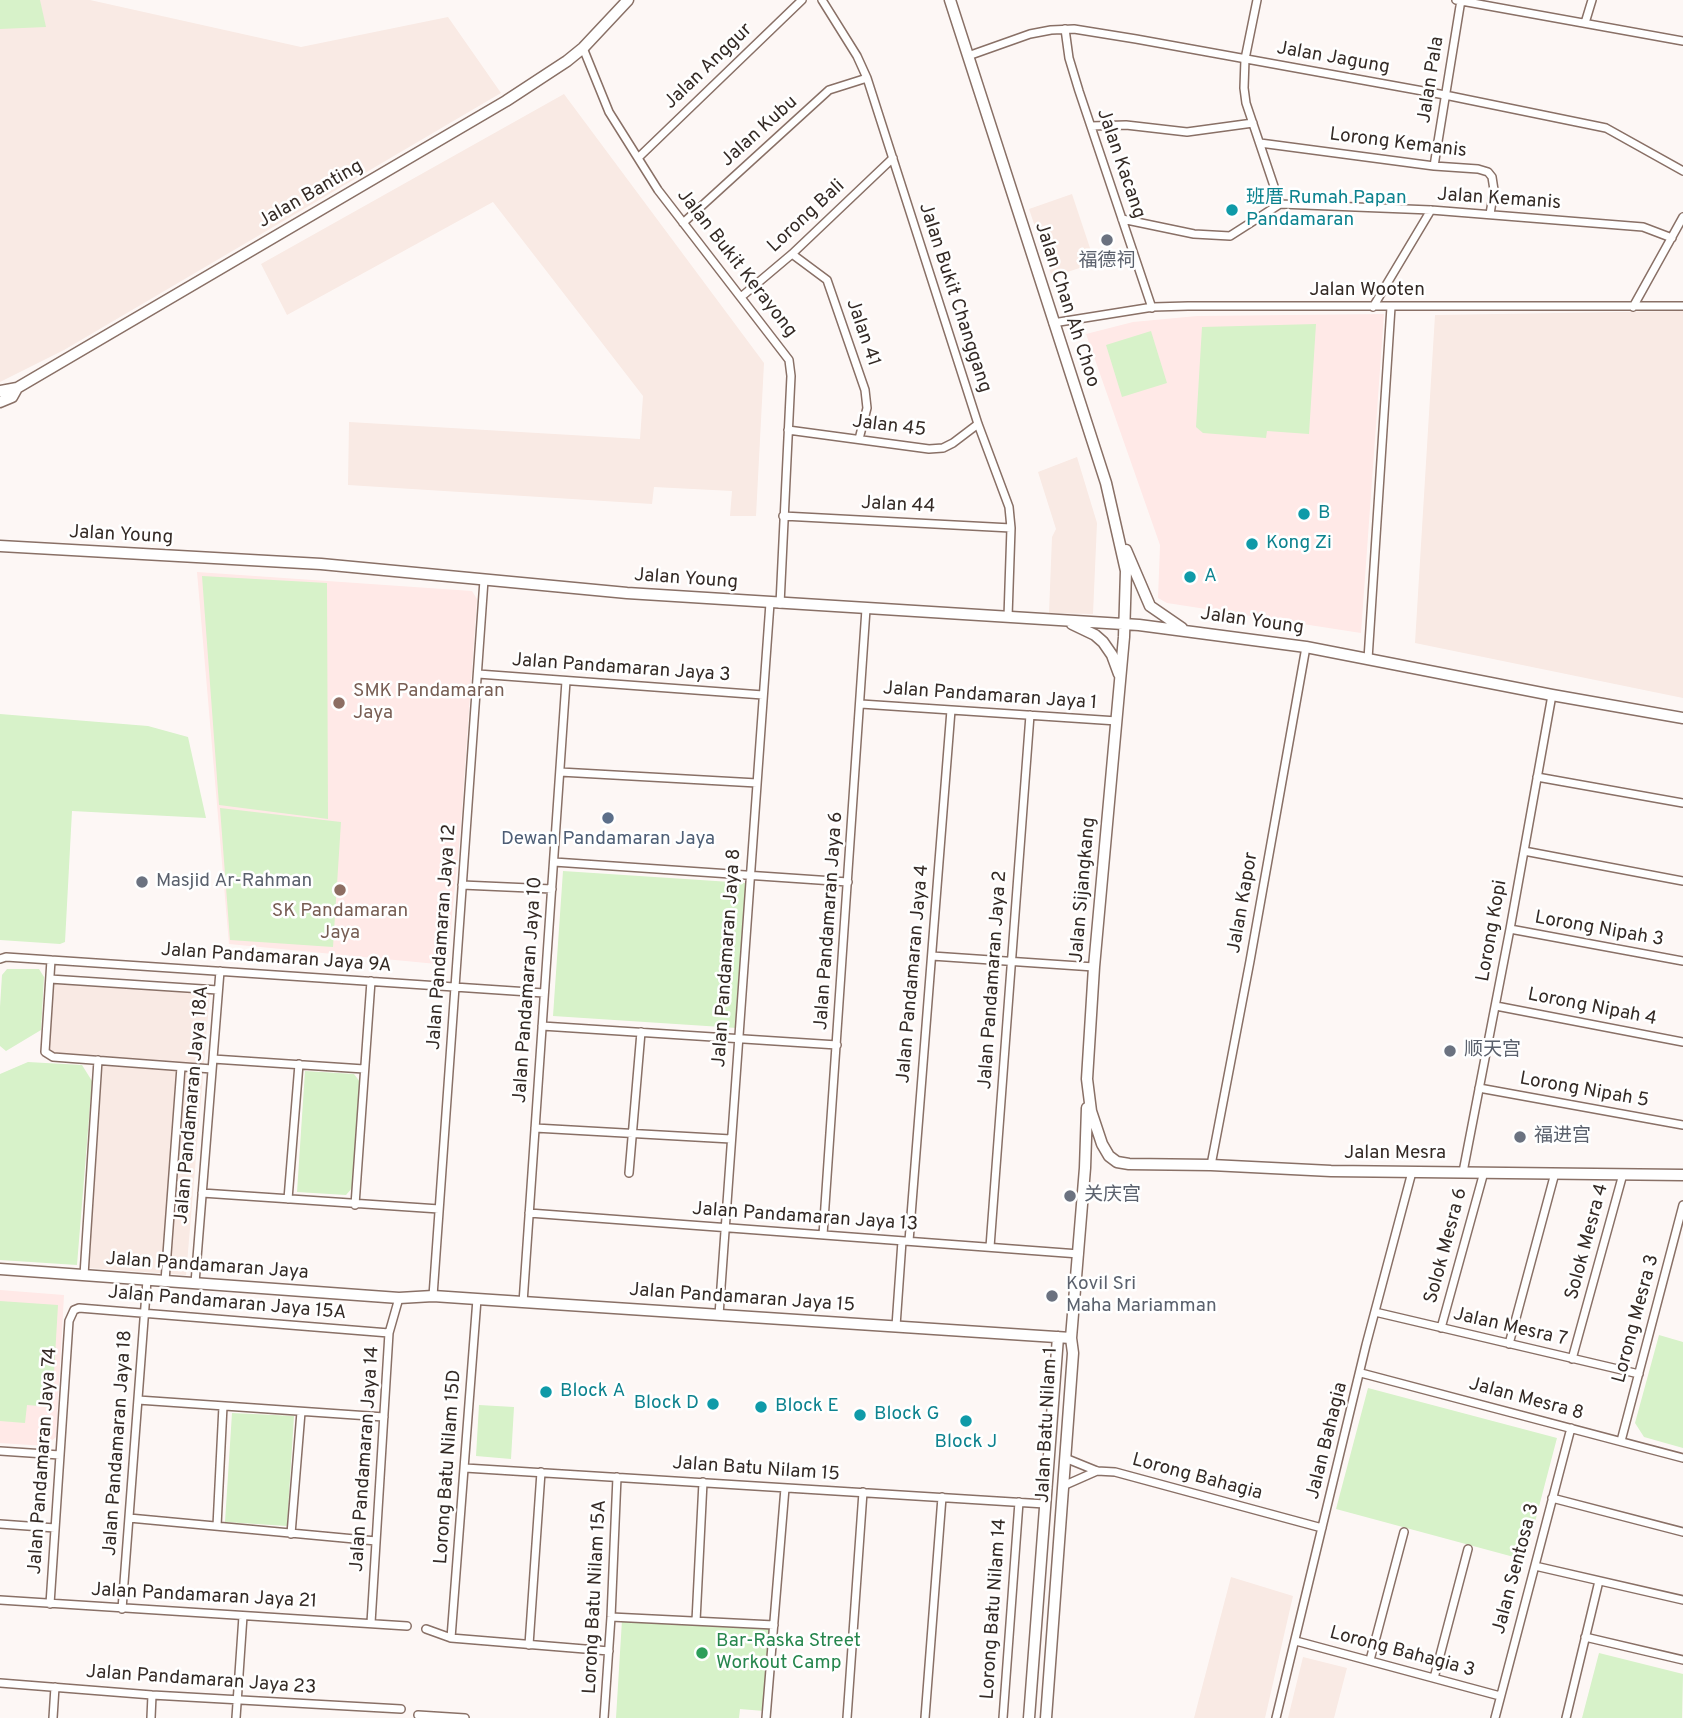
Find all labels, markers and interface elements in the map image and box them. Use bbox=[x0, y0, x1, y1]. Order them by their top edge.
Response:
street label: Jalan Anggur bbox=[660, 19, 758, 115]
street label: Jalan Pala bbox=[1414, 35, 1450, 125]
street label: Jalan Jagung bbox=[1275, 38, 1391, 80]
street label: Jalan Kubu bbox=[717, 92, 803, 172]
street label: Jalan Kacang bbox=[1091, 106, 1149, 222]
street label: Lorong Kemanis bbox=[1328, 124, 1468, 164]
street label: Jalan Banting bbox=[254, 156, 368, 234]
street label: Lorong Bali bbox=[764, 176, 850, 258]
street label: Jalan Kemanis bbox=[1436, 184, 1562, 216]
street label: Jalan Bukit Kerayong bbox=[671, 185, 801, 343]
place label: 班厝 Rumah Papan Pandamaran bbox=[1246, 188, 1407, 232]
street label: Jalan Bukit Changgang bbox=[913, 200, 995, 396]
marker: 班厝 Rumah Papan Pandamaran bbox=[1224, 202, 1240, 218]
street label: Jalan Chan Ah Choo bbox=[1029, 220, 1103, 390]
marker: 福德祠 bbox=[1099, 232, 1115, 248]
place label: 福德祠 bbox=[1079, 251, 1135, 273]
street label: Jalan Wooten bbox=[1309, 280, 1425, 302]
street label: Jalan 41 bbox=[840, 296, 884, 370]
street label: Jalan 45 bbox=[851, 411, 927, 443]
street label: Jalan 44 bbox=[860, 493, 936, 519]
place label: B bbox=[1318, 503, 1330, 525]
marker: B bbox=[1296, 506, 1312, 522]
street label: Jalan Young bbox=[68, 522, 174, 550]
place label: Kong Zi bbox=[1266, 533, 1332, 555]
marker: Kong Zi bbox=[1244, 536, 1260, 552]
street label: Jalan Young bbox=[633, 565, 739, 595]
place label: A bbox=[1204, 566, 1217, 588]
marker: A bbox=[1182, 569, 1198, 585]
street label: Jalan Young bbox=[1199, 603, 1305, 641]
street label: Jalan Pandamaran Jaya 3 bbox=[511, 650, 731, 688]
street label: Jalan Pandamaran Jaya 1 bbox=[882, 678, 1098, 716]
place label: SMK Pandamaran Jaya bbox=[353, 681, 505, 725]
marker: SMK Pandamaran Jaya bbox=[331, 695, 347, 711]
marker: Dewan Pandamaran Jaya bbox=[600, 810, 616, 826]
street label: Jalan Pandamaran Jaya 6 bbox=[811, 811, 849, 1031]
street label: Jalan Sijangkang bbox=[1066, 816, 1102, 964]
street label: Jalan Pandamaran Jaya 12 bbox=[424, 823, 462, 1051]
place label: Dewan Pandamaran Jaya bbox=[501, 829, 715, 851]
street label: Jalan Pandamaran Jaya 8 bbox=[709, 848, 747, 1068]
street label: Jalan Kapor bbox=[1224, 851, 1264, 955]
street label: Jalan Pandamaran Jaya 4 bbox=[893, 864, 935, 1084]
street label: Jalan Pandamaran Jaya 2 bbox=[975, 870, 1013, 1090]
place label: Masjid Ar-Rahman bbox=[156, 871, 312, 893]
marker: Masjid Ar-Rahman bbox=[134, 874, 150, 890]
street label: Jalan Pandamaran Jaya 10 bbox=[510, 876, 548, 1104]
street label: Lorong Kopi bbox=[1473, 878, 1513, 984]
marker: SK Pandamaran Jaya bbox=[332, 882, 348, 898]
place label: SK Pandamaran Jaya bbox=[272, 901, 408, 945]
street label: Lorong Nipah 3 bbox=[1533, 907, 1665, 953]
street label: Jalan Pandamaran Jaya 9A bbox=[160, 940, 392, 978]
street label: Lorong Nipah 4 bbox=[1526, 984, 1658, 1032]
street label: Jalan Pandamaran Jaya 18A bbox=[171, 985, 215, 1225]
place label: 顺天宫 bbox=[1464, 1040, 1521, 1062]
marker: 顺天宫 bbox=[1442, 1043, 1458, 1059]
street label: Lorong Nipah 5 bbox=[1518, 1068, 1650, 1114]
place label: 福进宫 bbox=[1534, 1126, 1591, 1148]
marker: 福进宫 bbox=[1512, 1129, 1528, 1145]
street label: Jalan Mesra bbox=[1344, 1143, 1446, 1165]
street label: Solok Mesra 4 bbox=[1562, 1181, 1614, 1303]
place label: 关庆宫 bbox=[1084, 1185, 1141, 1207]
street label: Solok Mesra 6 bbox=[1421, 1186, 1473, 1306]
marker: 关庆宫 bbox=[1062, 1188, 1078, 1204]
street label: Jalan Pandamaran Jaya 13 bbox=[691, 1199, 919, 1237]
street label: Jalan Pandamaran Jaya bbox=[105, 1249, 309, 1285]
street label: Lorong Mesra 3 bbox=[1609, 1252, 1665, 1386]
place label: Kovil Sri Maha Mariamman bbox=[1066, 1274, 1217, 1318]
street label: Jalan Pandamaran Jaya 15 bbox=[628, 1280, 856, 1318]
street label: Jalan Pandamaran Jaya 15A bbox=[107, 1282, 347, 1326]
marker: Kovil Sri Maha Mariamman bbox=[1044, 1288, 1060, 1304]
street label: Jalan Mesra 7 bbox=[1451, 1304, 1569, 1352]
street label: Jalan Pandamaran Jaya 18 bbox=[100, 1329, 138, 1557]
street label: Jalan Pandamaran Jaya 14 bbox=[347, 1345, 385, 1573]
street label: Jalan Batu Nilam 1 bbox=[1033, 1346, 1063, 1504]
street label: Jalan Pandamaran Jaya 74 bbox=[25, 1347, 63, 1575]
street label: Lorong Batu Nilam 15D bbox=[431, 1369, 467, 1565]
street label: Jalan Mesra 8 bbox=[1466, 1374, 1586, 1426]
street label: Jalan Bahagia bbox=[1302, 1380, 1354, 1502]
place label: Block A bbox=[560, 1381, 625, 1403]
marker: Block A bbox=[538, 1384, 554, 1400]
place label: Block D bbox=[634, 1393, 699, 1415]
marker: Block D bbox=[705, 1396, 721, 1412]
place label: Block E bbox=[775, 1396, 839, 1418]
marker: Block E bbox=[753, 1399, 769, 1415]
place label: Block G bbox=[874, 1404, 939, 1426]
marker: Block G bbox=[852, 1407, 868, 1423]
marker: Block J bbox=[958, 1413, 974, 1429]
place label: Block J bbox=[935, 1432, 997, 1454]
street label: Lorong Bahagia bbox=[1129, 1450, 1265, 1506]
street label: Jalan Batu Nilam 15 bbox=[671, 1453, 841, 1487]
street label: Lorong Batu Nilam 15A bbox=[580, 1499, 612, 1695]
street label: Jalan Sentosa 3 bbox=[1489, 1501, 1545, 1637]
street label: Lorong Batu Nilam 14 bbox=[977, 1518, 1013, 1700]
street label: Jalan Pandamaran Jaya 21 bbox=[90, 1580, 318, 1614]
street label: Lorong Bahagia 3 bbox=[1327, 1623, 1477, 1683]
place label: Bar-Raska Street Workout Camp bbox=[716, 1631, 861, 1675]
marker: Bar-Raska Street Workout Camp bbox=[694, 1645, 710, 1661]
street label: Jalan Pandamaran Jaya 23 bbox=[85, 1662, 317, 1700]

